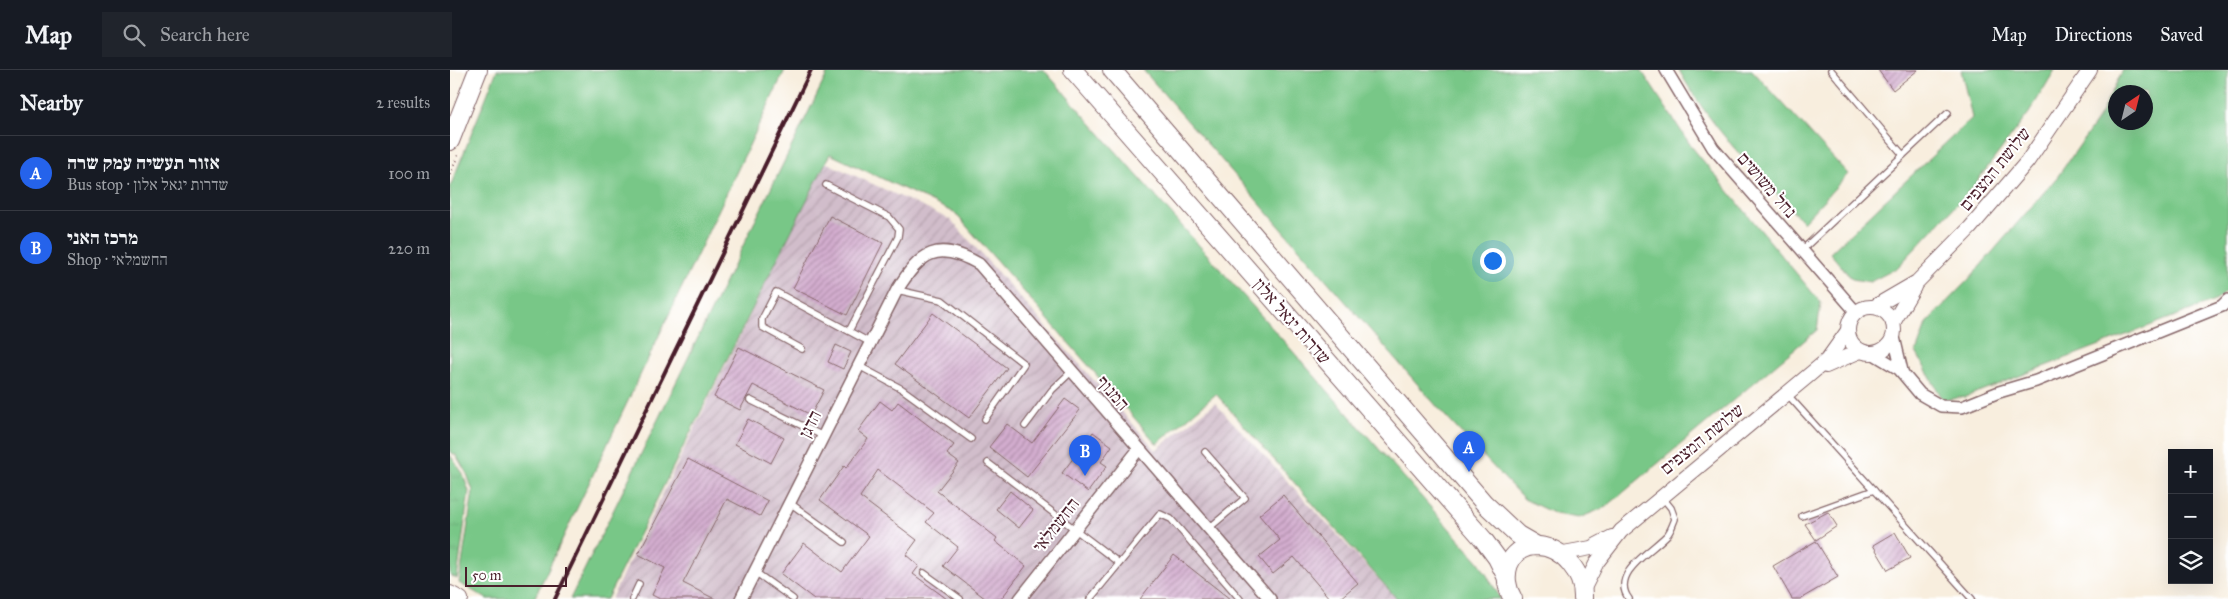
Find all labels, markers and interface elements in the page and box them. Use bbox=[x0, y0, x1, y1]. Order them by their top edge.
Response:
search box bbox=[102, 12, 452, 57]
text: Map bbox=[25, 20, 72, 50]
icon: search bbox=[120, 21, 148, 49]
text: Search here bbox=[160, 23, 250, 46]
text: Map bbox=[1991, 24, 2027, 46]
text: Directions bbox=[2055, 24, 2132, 46]
text: Saved bbox=[2160, 24, 2203, 46]
north arrow bbox=[2108, 85, 2153, 130]
text: Nearby bbox=[20, 90, 83, 116]
text: 2 results bbox=[376, 93, 430, 112]
street label: שלושת המצפים bbox=[1955, 123, 2035, 215]
street label: נחל משושים bbox=[1733, 148, 1801, 222]
text: אזור תעשיה עמק שרה bbox=[67, 151, 220, 174]
text: A bbox=[31, 164, 41, 183]
text: 100 m bbox=[388, 164, 430, 183]
text: Bus stop · שדרות יגאל אלון bbox=[67, 175, 228, 194]
text: מרכז האני bbox=[67, 226, 138, 249]
text: B bbox=[31, 239, 41, 258]
text: 220 m bbox=[388, 239, 430, 258]
your location bbox=[1480, 248, 1506, 274]
text: Shop · החשמלאי bbox=[67, 250, 168, 269]
street label: שדרות יגאל אלון bbox=[1249, 274, 1335, 368]
street label: המנוף bbox=[1092, 371, 1134, 415]
street label: שלושת המצפים bbox=[1656, 399, 1748, 479]
street label: הדגן bbox=[794, 407, 826, 441]
pin: A bbox=[1453, 431, 1485, 472]
pin: B bbox=[1069, 435, 1101, 476]
map controls bbox=[2168, 449, 2213, 584]
button: + bbox=[2168, 449, 2213, 494]
street label: החשמלאי bbox=[1028, 493, 1084, 557]
button: − bbox=[2168, 494, 2213, 539]
button: layers bbox=[2168, 539, 2213, 584]
scale bar bbox=[465, 564, 568, 587]
text: 50 m bbox=[472, 567, 501, 584]

